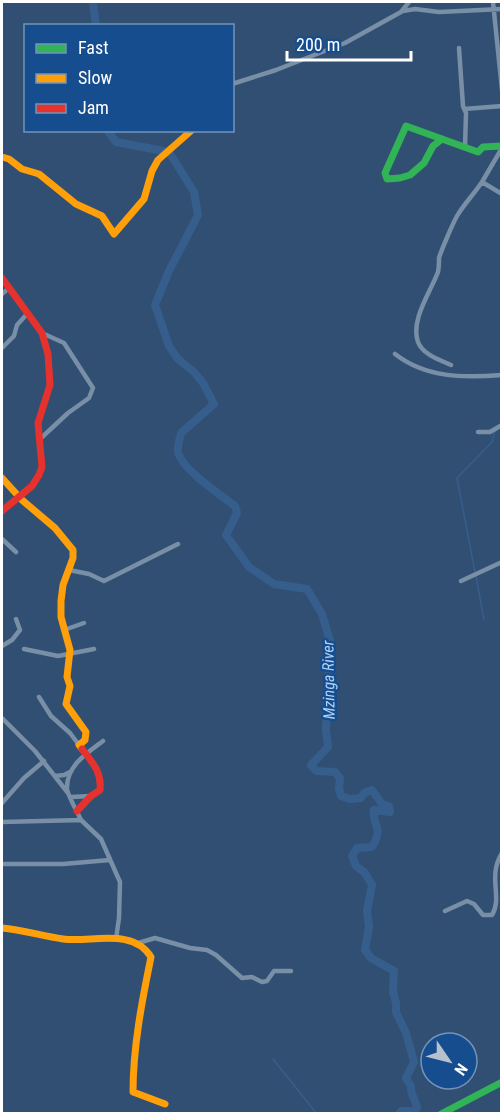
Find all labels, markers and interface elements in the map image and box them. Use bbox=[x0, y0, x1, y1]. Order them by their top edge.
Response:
legend bbox=[24, 24, 234, 132]
scale bar bbox=[287, 24, 412, 62]
text: 200 m bbox=[296, 34, 340, 55]
text: Fast bbox=[78, 37, 109, 58]
text: Slow bbox=[78, 67, 113, 88]
text: Jam bbox=[78, 97, 109, 118]
water label: Mzinga River bbox=[318, 639, 339, 719]
north arrow bbox=[419, 1031, 479, 1091]
text: N bbox=[450, 1060, 471, 1079]

